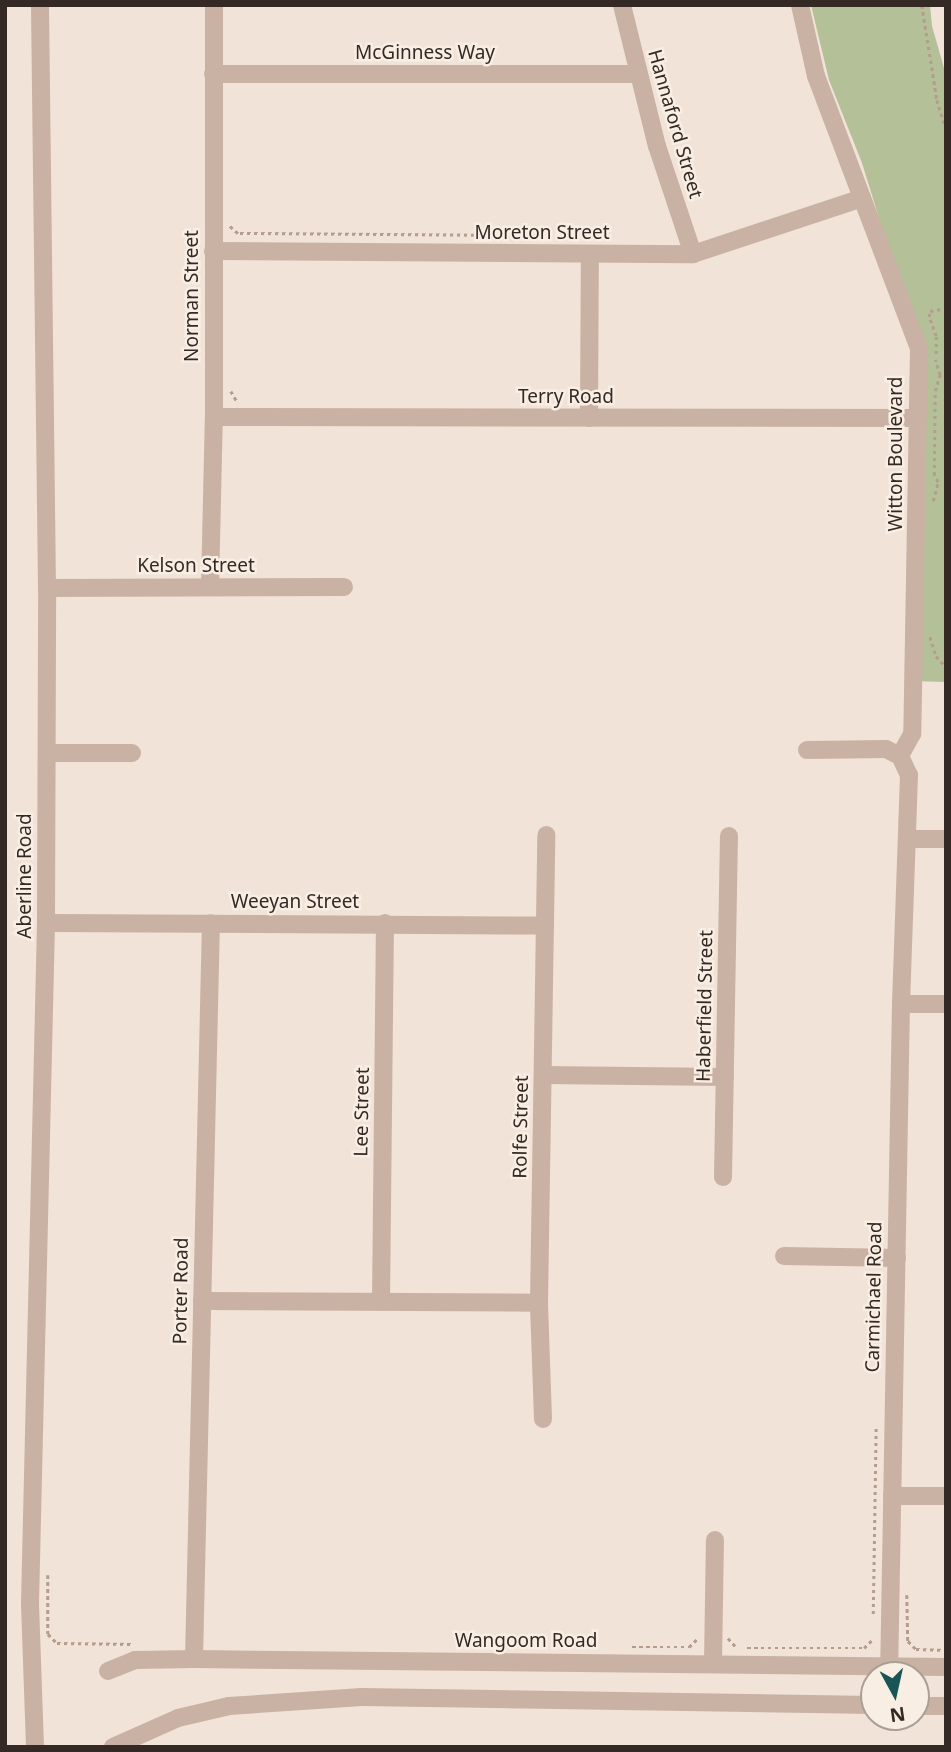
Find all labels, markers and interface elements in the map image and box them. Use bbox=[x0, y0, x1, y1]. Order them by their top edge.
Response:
street label: McGinness Way bbox=[355, 42, 495, 64]
street label: Hannaford Street bbox=[643, 47, 707, 201]
street label: Moreton Street bbox=[475, 222, 609, 244]
street label: Norman Street bbox=[181, 230, 203, 362]
street label: Witton Boulevard bbox=[885, 377, 907, 531]
street label: Terry Road bbox=[518, 386, 614, 408]
street label: Kelson Street bbox=[137, 555, 255, 577]
street label: Aberline Road bbox=[14, 813, 36, 939]
street label: Weeyan Street bbox=[231, 891, 359, 913]
street label: Haberfield Street bbox=[692, 930, 718, 1082]
street label: Lee Street bbox=[350, 1067, 374, 1157]
street label: Rolfe Street bbox=[509, 1075, 533, 1179]
street label: Carmichael Road bbox=[861, 1221, 887, 1373]
street label: Porter Road bbox=[169, 1237, 193, 1345]
street label: Wangoom Road bbox=[455, 1630, 597, 1652]
north arrow bbox=[860, 1661, 930, 1731]
text: N bbox=[888, 1701, 907, 1729]

